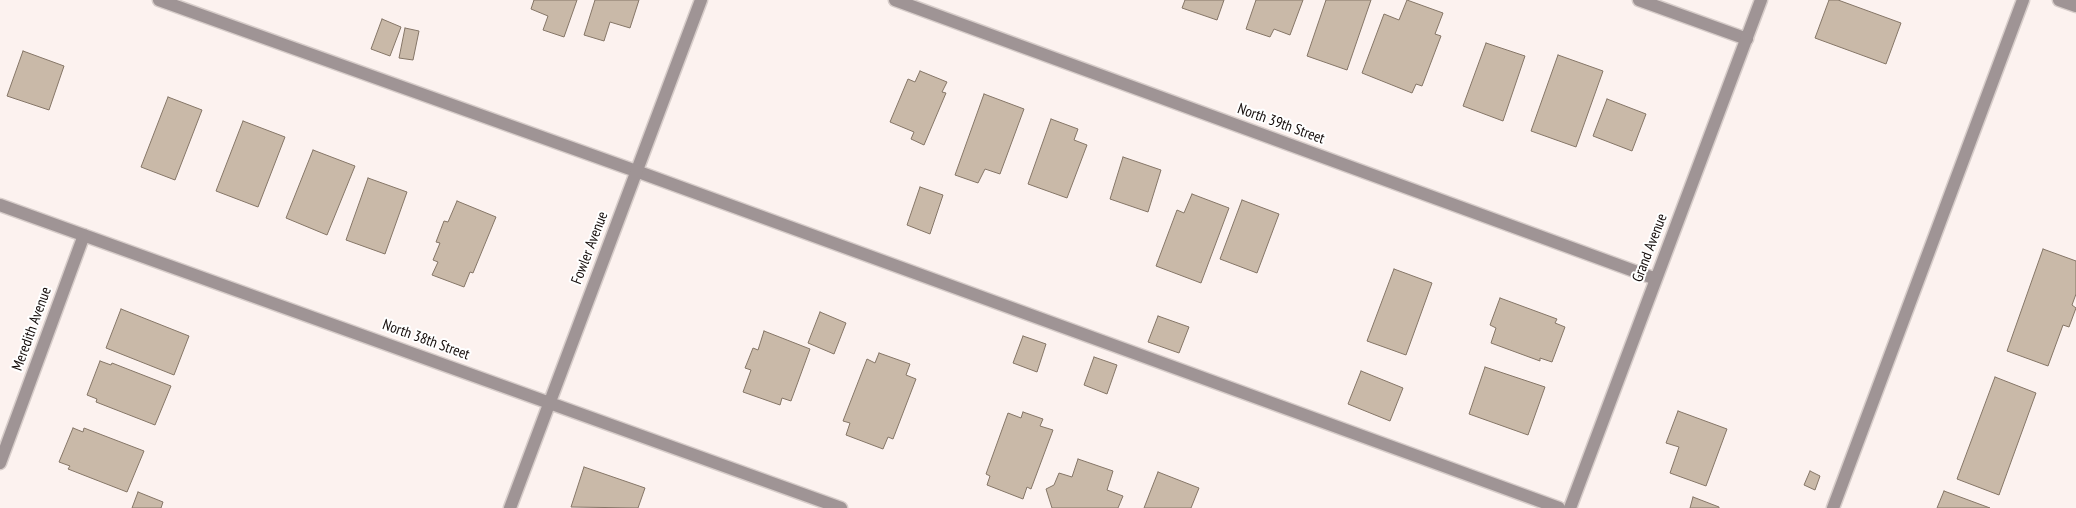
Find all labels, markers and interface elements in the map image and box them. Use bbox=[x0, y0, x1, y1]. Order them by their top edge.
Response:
street label: North 39th Street bbox=[1235, 100, 1327, 148]
street label: Fowler Avenue bbox=[568, 209, 612, 287]
street label: Grand Avenue bbox=[1629, 211, 1671, 285]
street label: Meredith Avenue bbox=[9, 285, 55, 373]
street label: North 38th Street bbox=[380, 316, 472, 364]

